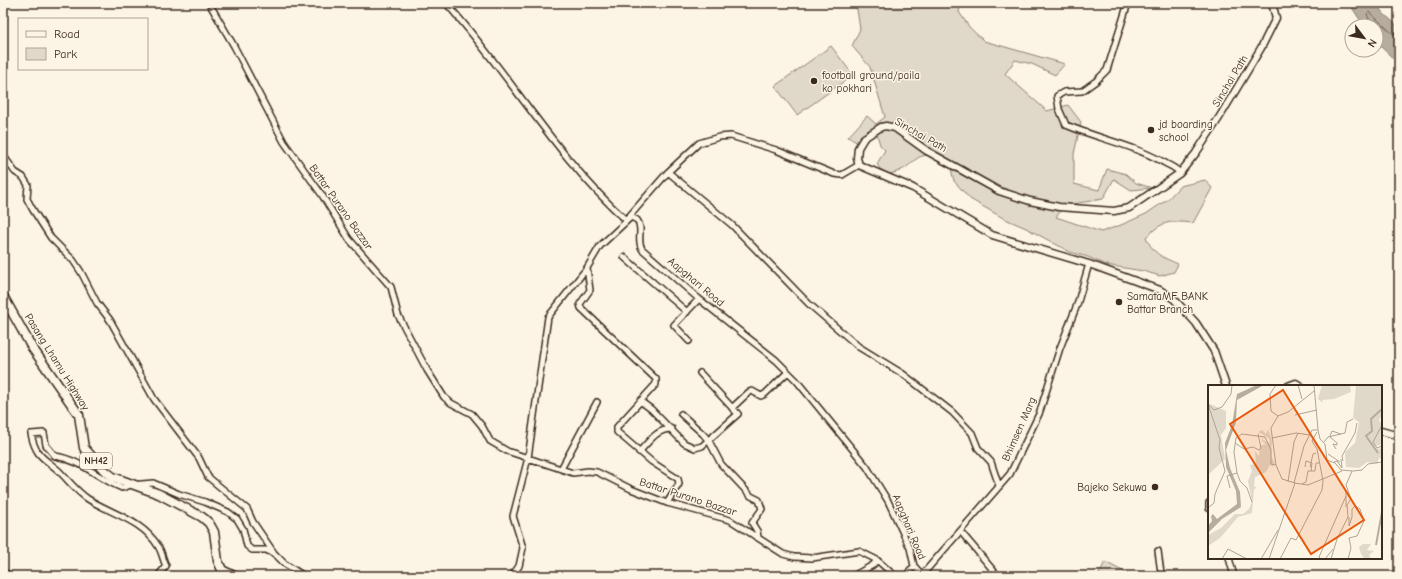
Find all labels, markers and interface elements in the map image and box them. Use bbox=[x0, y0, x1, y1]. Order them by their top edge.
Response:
legend bbox=[18, 18, 148, 70]
north arrow bbox=[1344, 18, 1384, 58]
text: Road bbox=[54, 27, 80, 41]
text: N bbox=[1365, 37, 1379, 50]
text: Park bbox=[54, 47, 77, 61]
street label: Sinchai Path bbox=[1209, 53, 1251, 109]
place label: football ground/paila ko pokhari bbox=[821, 69, 920, 95]
marker: football ground/paila ko pokhari bbox=[809, 76, 819, 86]
street label: Sinchai Path bbox=[893, 115, 949, 155]
place label: jd boarding school bbox=[1157, 118, 1213, 144]
marker: jd boarding school bbox=[1146, 125, 1156, 135]
street label: Battar Purano Bazzar bbox=[307, 162, 376, 253]
street label: Aapghari Road bbox=[665, 255, 727, 309]
place label: SamataMF BANK Battar Branch bbox=[1127, 290, 1208, 316]
marker: SamataMF BANK Battar Branch bbox=[1114, 297, 1124, 307]
street label: Pasang Lhamu Highway bbox=[22, 311, 92, 413]
inset map bbox=[1208, 385, 1382, 559]
street label: Bhimsen Marg bbox=[999, 395, 1039, 463]
road number: NH42 bbox=[80, 453, 112, 469]
street label: Battar Purano Bazzar bbox=[638, 475, 739, 519]
place label: Bajeko Sekuwa bbox=[1077, 481, 1147, 494]
marker: Bajeko Sekuwa bbox=[1150, 482, 1160, 492]
street label: Aapghari Road bbox=[889, 492, 929, 562]

